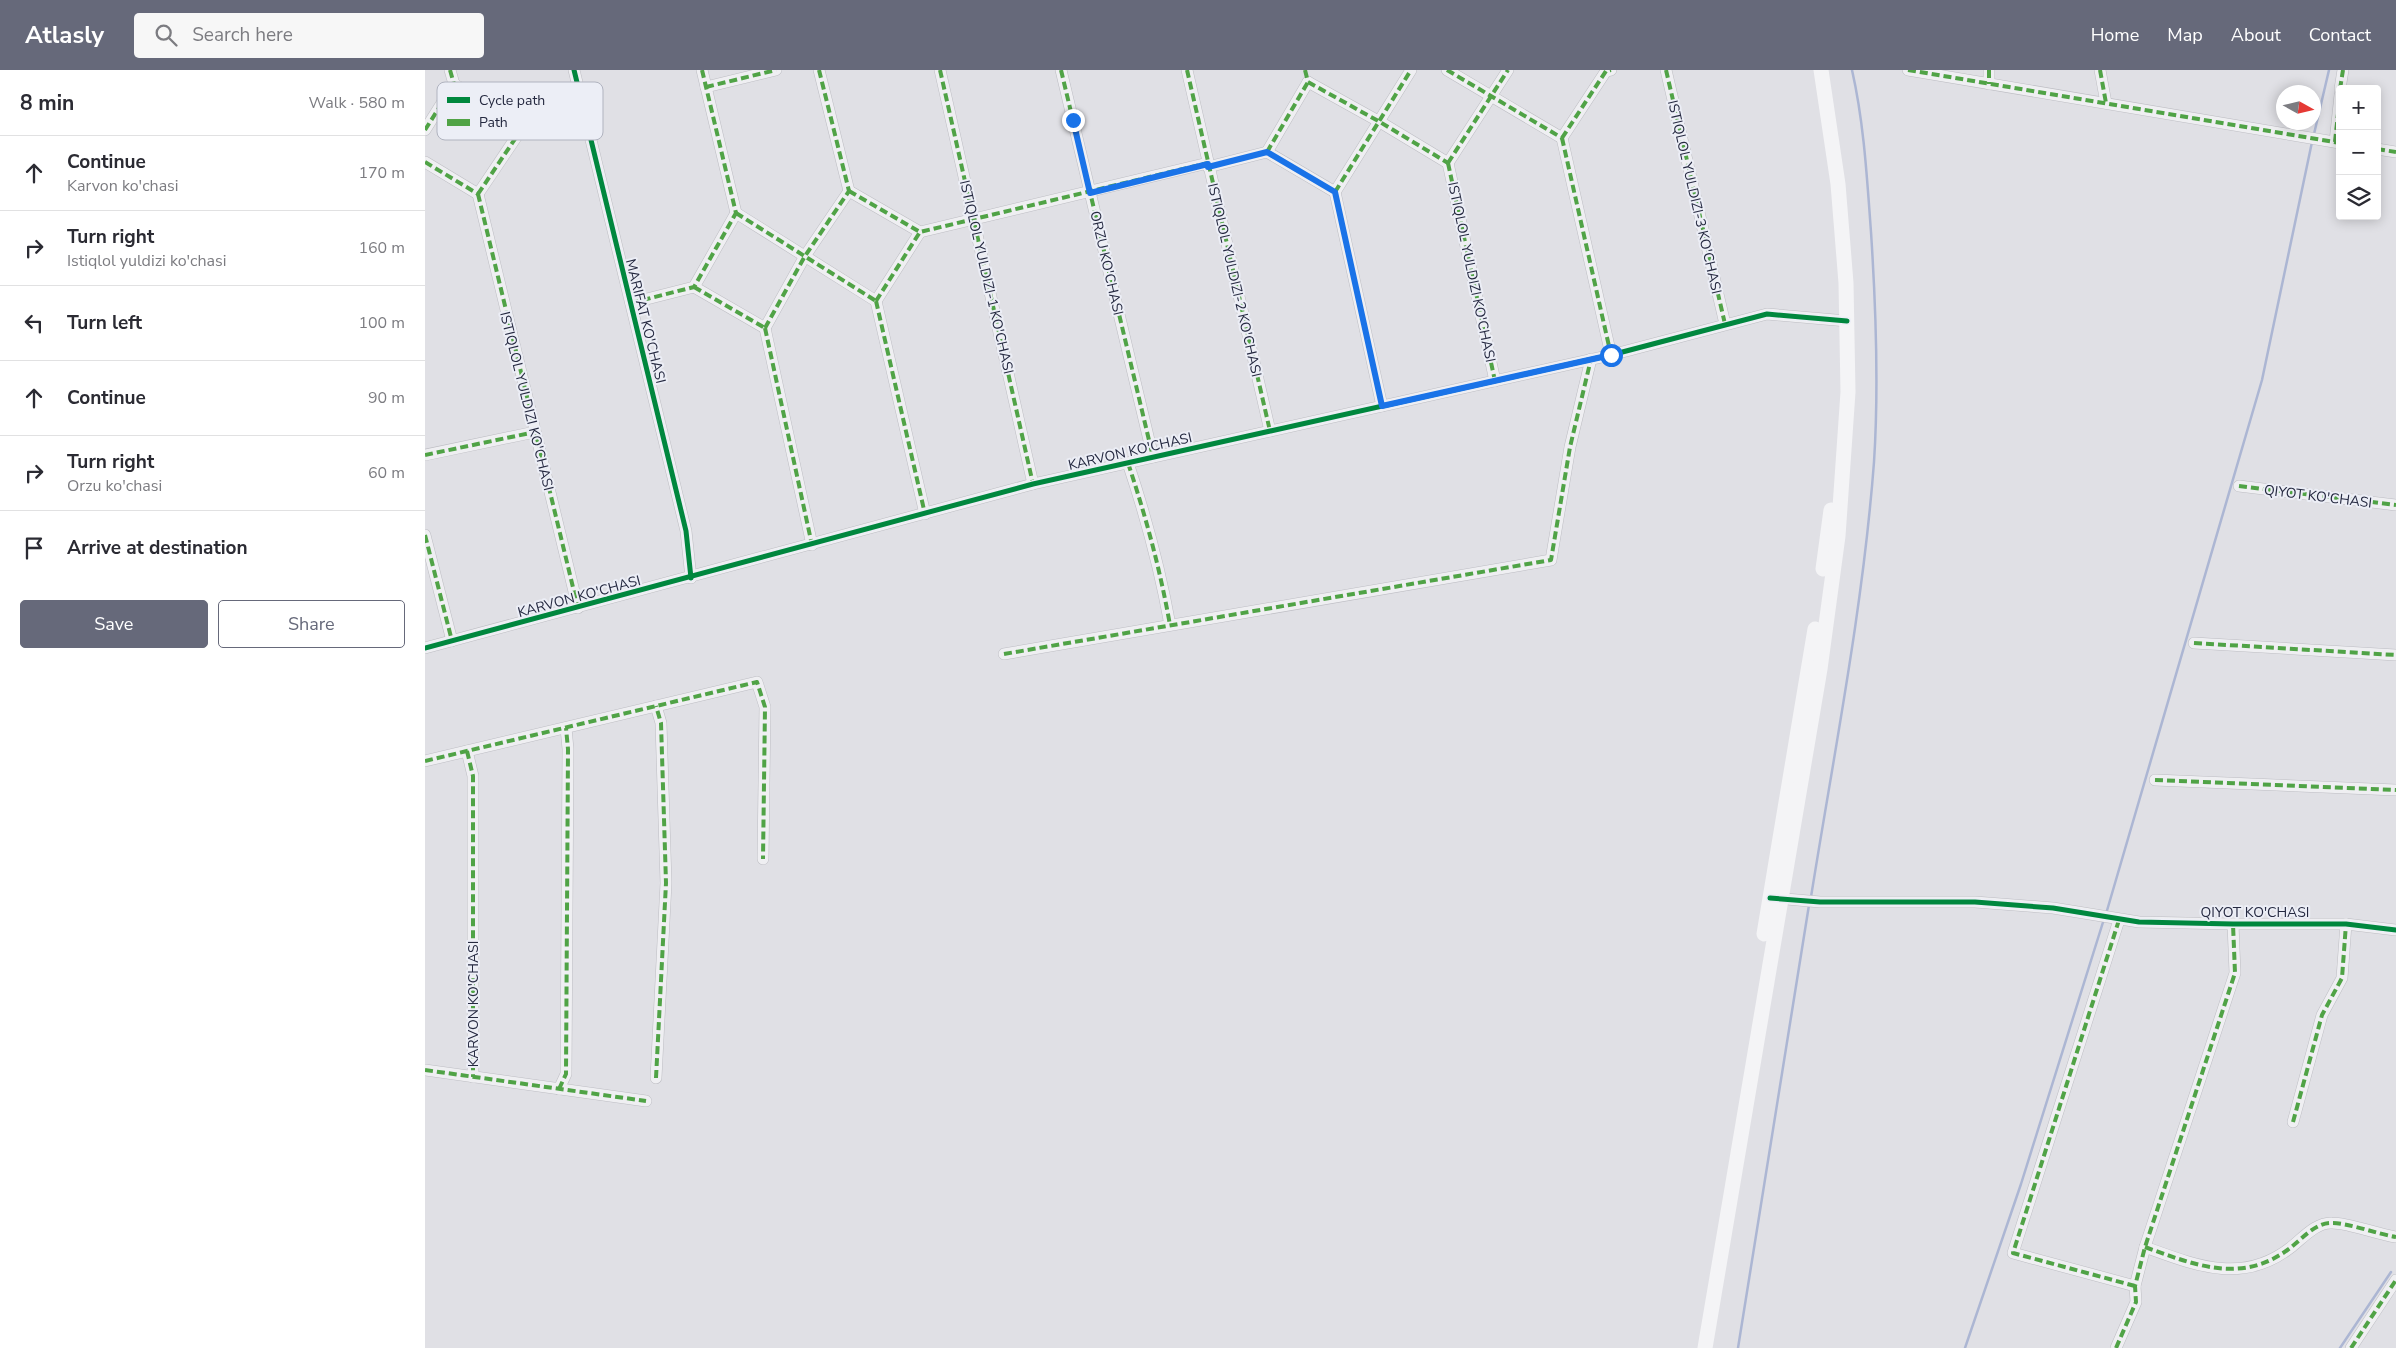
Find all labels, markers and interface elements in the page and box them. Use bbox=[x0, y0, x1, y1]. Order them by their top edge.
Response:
search box bbox=[134, 13, 484, 58]
text: Atlasly bbox=[25, 19, 104, 51]
icon: search bbox=[152, 21, 180, 49]
text: Search here bbox=[192, 22, 293, 48]
text: Home bbox=[2091, 23, 2139, 47]
text: Map bbox=[2167, 23, 2203, 47]
text: About bbox=[2231, 23, 2281, 47]
text: Contact bbox=[2309, 23, 2371, 47]
legend bbox=[437, 82, 603, 140]
north arrow bbox=[2276, 85, 2321, 130]
map controls bbox=[2336, 85, 2381, 220]
button: + bbox=[2336, 85, 2381, 130]
text: 8 min bbox=[20, 89, 74, 117]
text: Cycle path bbox=[479, 91, 545, 110]
text: Walk · 580 m bbox=[309, 92, 405, 114]
street label: ISTIQLOL YULDIZI-3 KO'CHASI bbox=[1663, 98, 1726, 296]
route end bbox=[1062, 109, 1085, 132]
text: Path bbox=[479, 113, 508, 132]
button: − bbox=[2336, 130, 2381, 175]
text: Continue bbox=[67, 149, 146, 175]
icon: ahead bbox=[20, 159, 48, 187]
text: 170 m bbox=[358, 162, 405, 184]
text: Karvon ko'chasi bbox=[67, 175, 179, 197]
button: layers bbox=[2336, 175, 2381, 220]
street label: ISTIQLOL YULDIZI-1 KO'CHASI bbox=[955, 178, 1018, 376]
street label: ISTIQLOL YULDIZI KO'CHASI bbox=[1443, 180, 1500, 364]
street label: ISTIQLOL YULDIZI-2 KO'CHASI bbox=[1203, 181, 1266, 379]
street label: ORZU KO'CHASI bbox=[1085, 209, 1128, 317]
text: Turn right bbox=[67, 224, 154, 250]
icon: right bbox=[20, 234, 48, 262]
text: 160 m bbox=[358, 237, 405, 259]
text: Istiqlol yuldizi ko'chasi bbox=[67, 250, 227, 272]
street label: MARIFAT KO'CHASI bbox=[621, 257, 670, 385]
icon: left bbox=[20, 309, 48, 337]
text: Turn left bbox=[67, 310, 142, 336]
street label: ISTIQLOL YULDIZI KO'CHASI bbox=[495, 310, 558, 493]
text: 100 m bbox=[358, 312, 405, 334]
route start bbox=[1600, 344, 1623, 367]
icon: ahead bbox=[20, 384, 48, 412]
text: Continue bbox=[67, 385, 146, 411]
text: 90 m bbox=[368, 387, 405, 409]
street label: KARVON KO'CHASI bbox=[1066, 428, 1194, 475]
text: Turn right bbox=[67, 449, 154, 475]
icon: right bbox=[20, 459, 48, 487]
text: 60 m bbox=[368, 462, 405, 484]
text: Orzu ko'chasi bbox=[67, 475, 162, 497]
street label: QIYOT KO'CHASI bbox=[2263, 480, 2373, 513]
icon: arrive bbox=[20, 534, 48, 562]
text: Arrive at destination bbox=[67, 535, 248, 561]
street label: KARVON KO'CHASI bbox=[516, 571, 643, 622]
button: Save bbox=[20, 600, 208, 648]
button: Share bbox=[218, 600, 405, 648]
street label: QIYOT KO'CHASI bbox=[2201, 903, 2309, 922]
street label: KARVON KO'CHASI bbox=[464, 941, 483, 1067]

